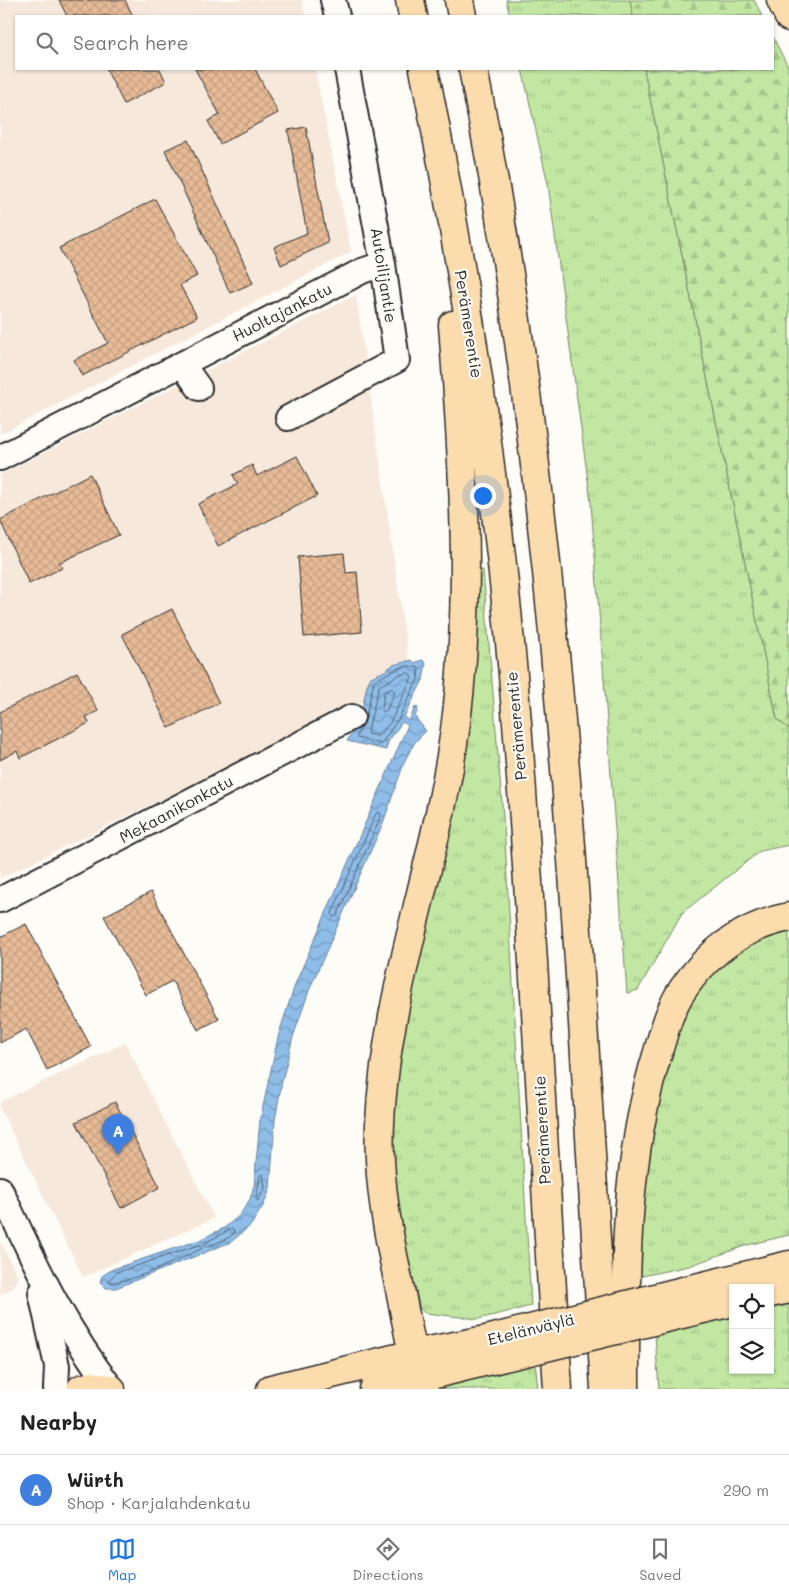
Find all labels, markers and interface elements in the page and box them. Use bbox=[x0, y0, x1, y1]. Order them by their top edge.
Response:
search box bbox=[15, 15, 774, 70]
icon: search bbox=[33, 29, 61, 57]
text: Search here bbox=[73, 30, 189, 55]
street label: Autoilijantie bbox=[367, 226, 402, 324]
street label: Perämerentie bbox=[451, 268, 488, 379]
street label: Huoltajankatu bbox=[228, 277, 335, 346]
your location bbox=[470, 483, 496, 509]
street label: Perämerentie bbox=[500, 671, 531, 781]
street label: Mekaanikonkatu bbox=[115, 770, 236, 847]
street label: Perämerentie bbox=[528, 1075, 555, 1185]
pin: A bbox=[102, 1114, 134, 1155]
map controls bbox=[729, 1284, 774, 1374]
button: locate bbox=[729, 1284, 774, 1329]
street label: Etelänväylä bbox=[485, 1308, 577, 1349]
button: layers bbox=[729, 1329, 774, 1374]
text: Nearby bbox=[20, 1408, 97, 1435]
text: Würth bbox=[67, 1467, 123, 1492]
text: A bbox=[30, 1479, 42, 1500]
text: 290 m bbox=[723, 1479, 769, 1500]
text: Shop · Karjalahdenkatu bbox=[67, 1492, 251, 1513]
tab: Map bbox=[108, 1535, 136, 1584]
tab: Directions bbox=[352, 1535, 424, 1584]
tab: Saved bbox=[639, 1535, 681, 1584]

